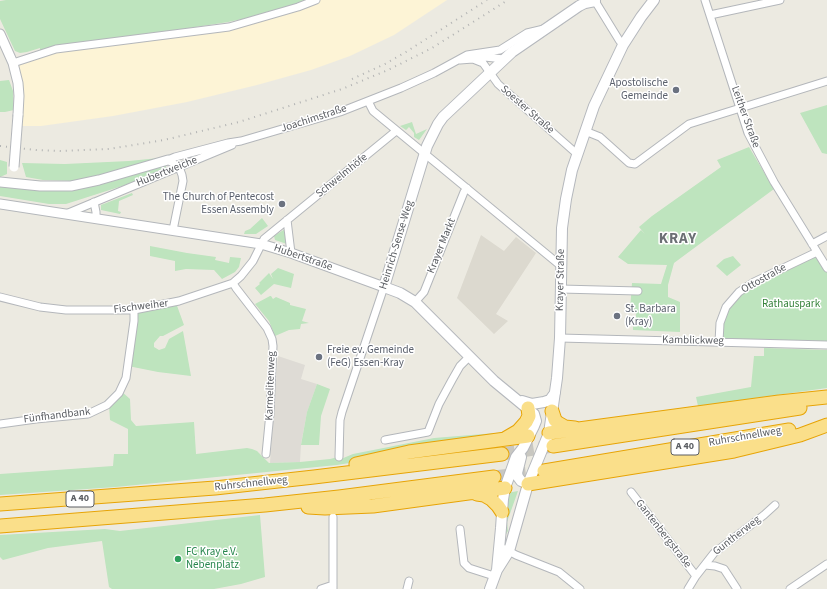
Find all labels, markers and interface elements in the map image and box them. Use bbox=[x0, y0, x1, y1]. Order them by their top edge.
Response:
place label: Apostolische Gemeinde bbox=[609, 77, 668, 103]
street label: Soester Straße bbox=[497, 83, 557, 137]
street label: Leither Straße bbox=[728, 84, 762, 150]
marker: Apostolische Gemeinde bbox=[671, 85, 681, 95]
street label: Joachimstraße bbox=[279, 102, 349, 136]
street label: Schwelmhöfe bbox=[314, 151, 370, 201]
street label: Hubertweiche bbox=[135, 154, 199, 190]
place label: The Church of Pentecost Essen Assembly bbox=[163, 191, 274, 217]
marker: The Church of Pentecost Essen Assembly bbox=[277, 199, 287, 209]
street label: Heinrich-Sense-Weg bbox=[377, 199, 417, 291]
street label: Krayer Markt bbox=[425, 216, 459, 276]
district label: KRAY bbox=[659, 231, 697, 249]
street label: Hubertstraße bbox=[272, 242, 334, 274]
street label: Krayer Straße bbox=[554, 249, 568, 311]
street label: Ottostraße bbox=[739, 261, 789, 297]
street label: Fischweiher bbox=[113, 297, 169, 317]
park label: Rathauspark bbox=[762, 298, 820, 312]
place label: St. Barbara (Kray) bbox=[625, 303, 676, 329]
marker: St. Barbara (Kray) bbox=[612, 311, 622, 321]
street label: Kamblickweg bbox=[662, 334, 724, 348]
place label: Freie ev. Gemeinde (FeG) Essen-Kray bbox=[327, 344, 414, 370]
street label: Karmelitenweg bbox=[263, 351, 279, 421]
marker: Freie ev. Gemeinde (FeG) Essen-Kray bbox=[314, 352, 324, 362]
street label: Fünfhandbank bbox=[23, 405, 91, 427]
street label: Ruhrschnellweg bbox=[708, 424, 782, 450]
road number: A 40 bbox=[671, 439, 699, 455]
street label: Ruhrschnellweg bbox=[214, 474, 288, 494]
road number: A 40 bbox=[66, 491, 94, 507]
street label: Gantenbergstraße bbox=[632, 497, 694, 571]
street label: Guntherweg bbox=[711, 513, 763, 559]
place label: FC Kray e.V. Nebenplatz bbox=[186, 546, 239, 572]
marker: FC Kray e.V. Nebenplatz bbox=[173, 554, 183, 564]

